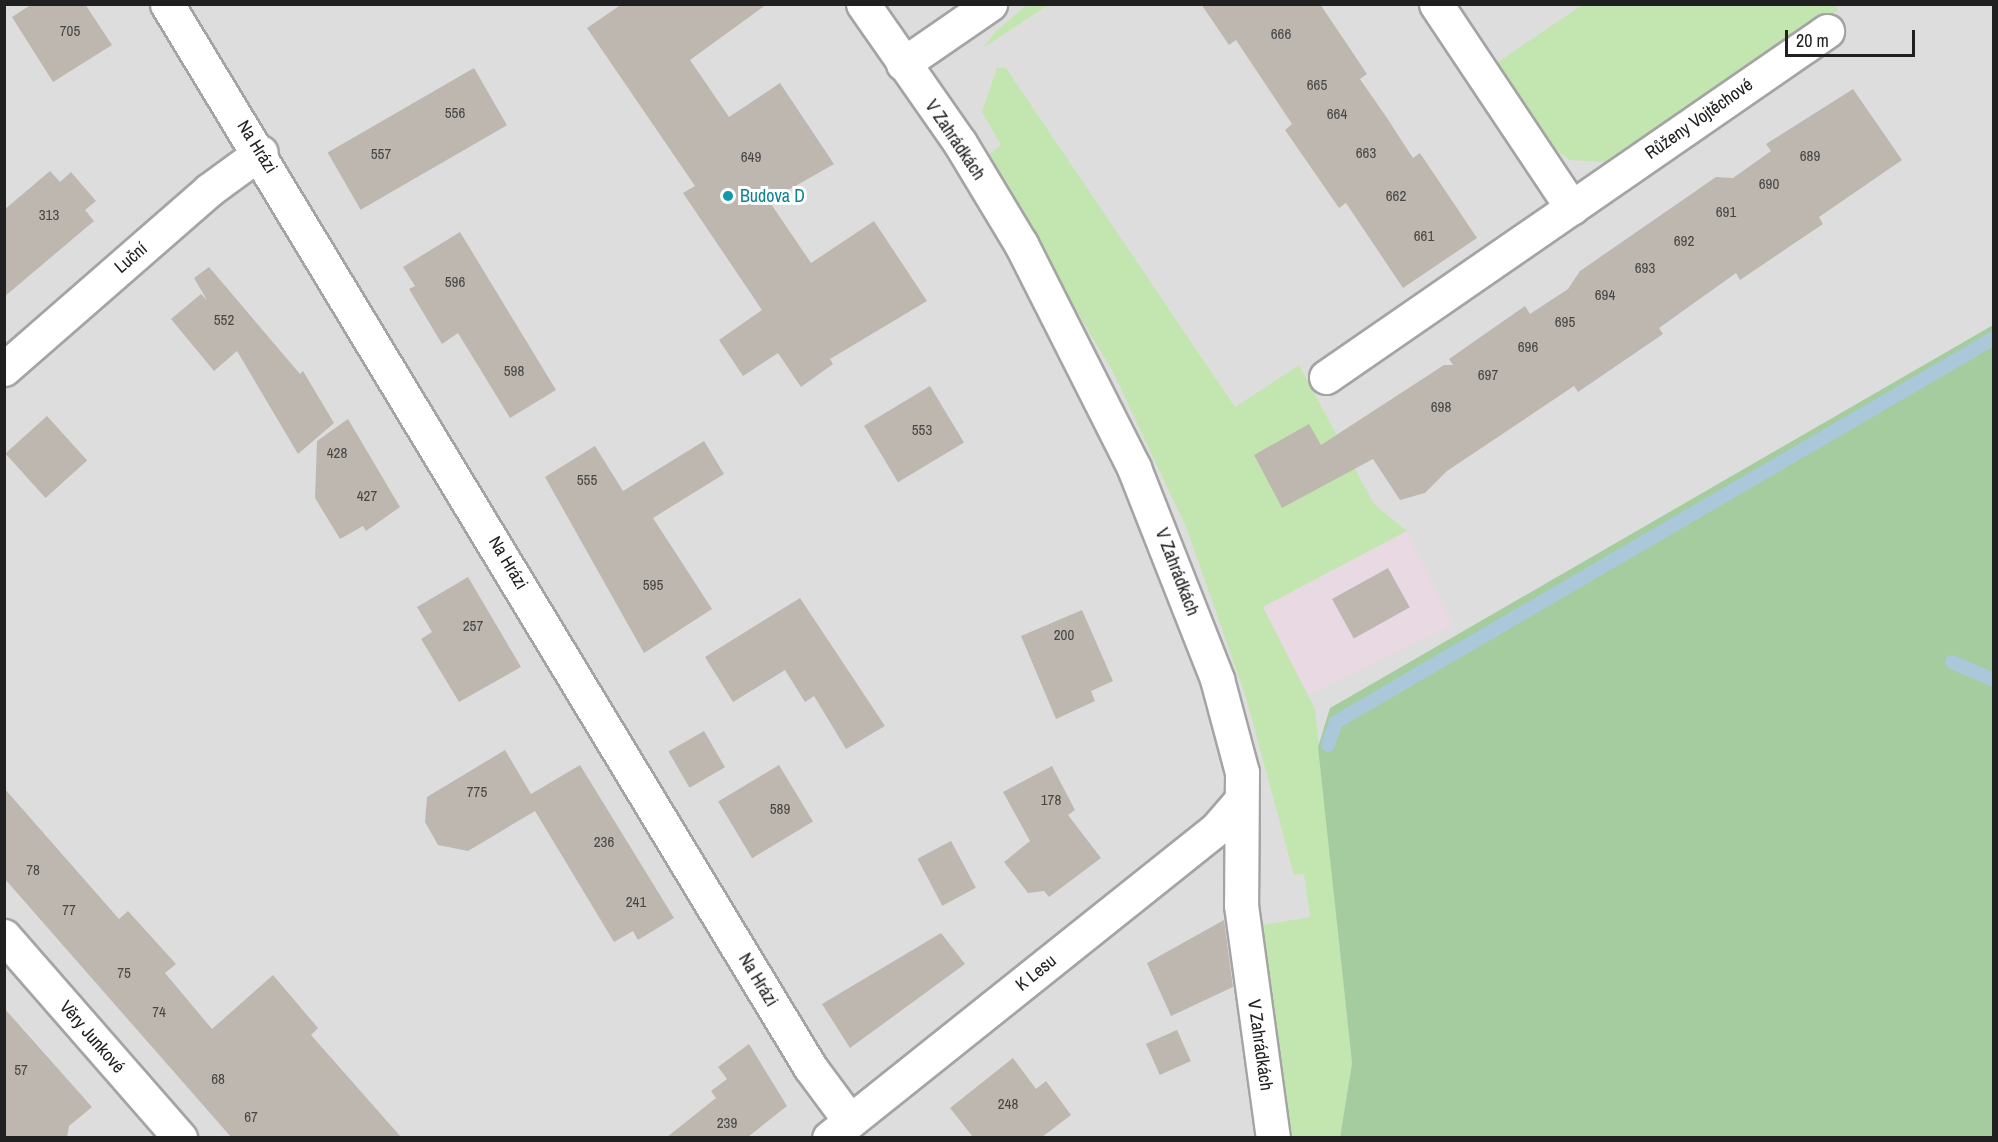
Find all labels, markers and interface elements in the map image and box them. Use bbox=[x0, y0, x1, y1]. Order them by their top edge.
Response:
scale bar bbox=[1788, 18, 1918, 56]
house number: 705 bbox=[60, 22, 80, 40]
house number: 666 bbox=[1271, 25, 1291, 43]
text: 20 m bbox=[1796, 28, 1829, 53]
street label: Růženy Vojtěchové bbox=[1641, 74, 1757, 164]
house number: 665 bbox=[1307, 76, 1327, 94]
street label: V Zahrádkách bbox=[920, 96, 990, 184]
house number: 556 bbox=[445, 104, 465, 122]
house number: 664 bbox=[1327, 105, 1347, 123]
street label: Na Hrázi bbox=[232, 117, 282, 177]
house number: 663 bbox=[1356, 144, 1376, 162]
house number: 557 bbox=[371, 145, 391, 163]
house number: 689 bbox=[1800, 147, 1820, 165]
house number: 649 bbox=[741, 148, 761, 166]
house number: 690 bbox=[1759, 175, 1779, 193]
place label: Budova D bbox=[740, 185, 805, 207]
house number: 662 bbox=[1386, 187, 1406, 205]
marker: Budova D bbox=[721, 189, 735, 203]
house number: 691 bbox=[1716, 203, 1736, 221]
house number: 313 bbox=[39, 206, 59, 224]
house number: 661 bbox=[1414, 227, 1434, 245]
house number: 692 bbox=[1674, 232, 1694, 250]
street label: Luční bbox=[110, 238, 152, 278]
house number: 693 bbox=[1635, 259, 1655, 277]
house number: 596 bbox=[445, 273, 465, 291]
house number: 694 bbox=[1595, 286, 1615, 304]
house number: 552 bbox=[214, 311, 234, 329]
house number: 695 bbox=[1555, 313, 1575, 331]
house number: 696 bbox=[1518, 338, 1538, 356]
house number: 598 bbox=[504, 362, 524, 380]
house number: 697 bbox=[1478, 366, 1498, 384]
house number: 698 bbox=[1431, 398, 1451, 416]
house number: 553 bbox=[912, 421, 932, 439]
house number: 428 bbox=[327, 444, 347, 462]
house number: 555 bbox=[577, 471, 597, 489]
house number: 427 bbox=[357, 487, 377, 505]
street label: V Zahrádkách bbox=[1150, 525, 1204, 619]
street label: Na Hrázi bbox=[484, 532, 532, 594]
house number: 595 bbox=[643, 576, 663, 594]
house number: 257 bbox=[463, 617, 483, 635]
house number: 200 bbox=[1054, 626, 1074, 644]
house number: 775 bbox=[467, 783, 487, 801]
house number: 178 bbox=[1041, 791, 1061, 809]
house number: 589 bbox=[770, 800, 790, 818]
house number: 236 bbox=[594, 833, 614, 851]
house number: 78 bbox=[26, 861, 40, 879]
house number: 241 bbox=[626, 893, 646, 911]
house number: 77 bbox=[62, 901, 76, 919]
street label: Na Hrázi bbox=[734, 949, 782, 1011]
street label: K Lesu bbox=[1011, 950, 1061, 996]
house number: 75 bbox=[117, 964, 131, 982]
street label: Věry Junkové bbox=[55, 996, 129, 1078]
street label: V Zahrádkách bbox=[1243, 998, 1277, 1092]
house number: 74 bbox=[152, 1003, 166, 1021]
house number: 57 bbox=[14, 1061, 28, 1079]
house number: 68 bbox=[211, 1070, 225, 1088]
house number: 248 bbox=[998, 1095, 1018, 1113]
house number: 67 bbox=[244, 1108, 258, 1126]
house number: 239 bbox=[717, 1114, 737, 1132]

